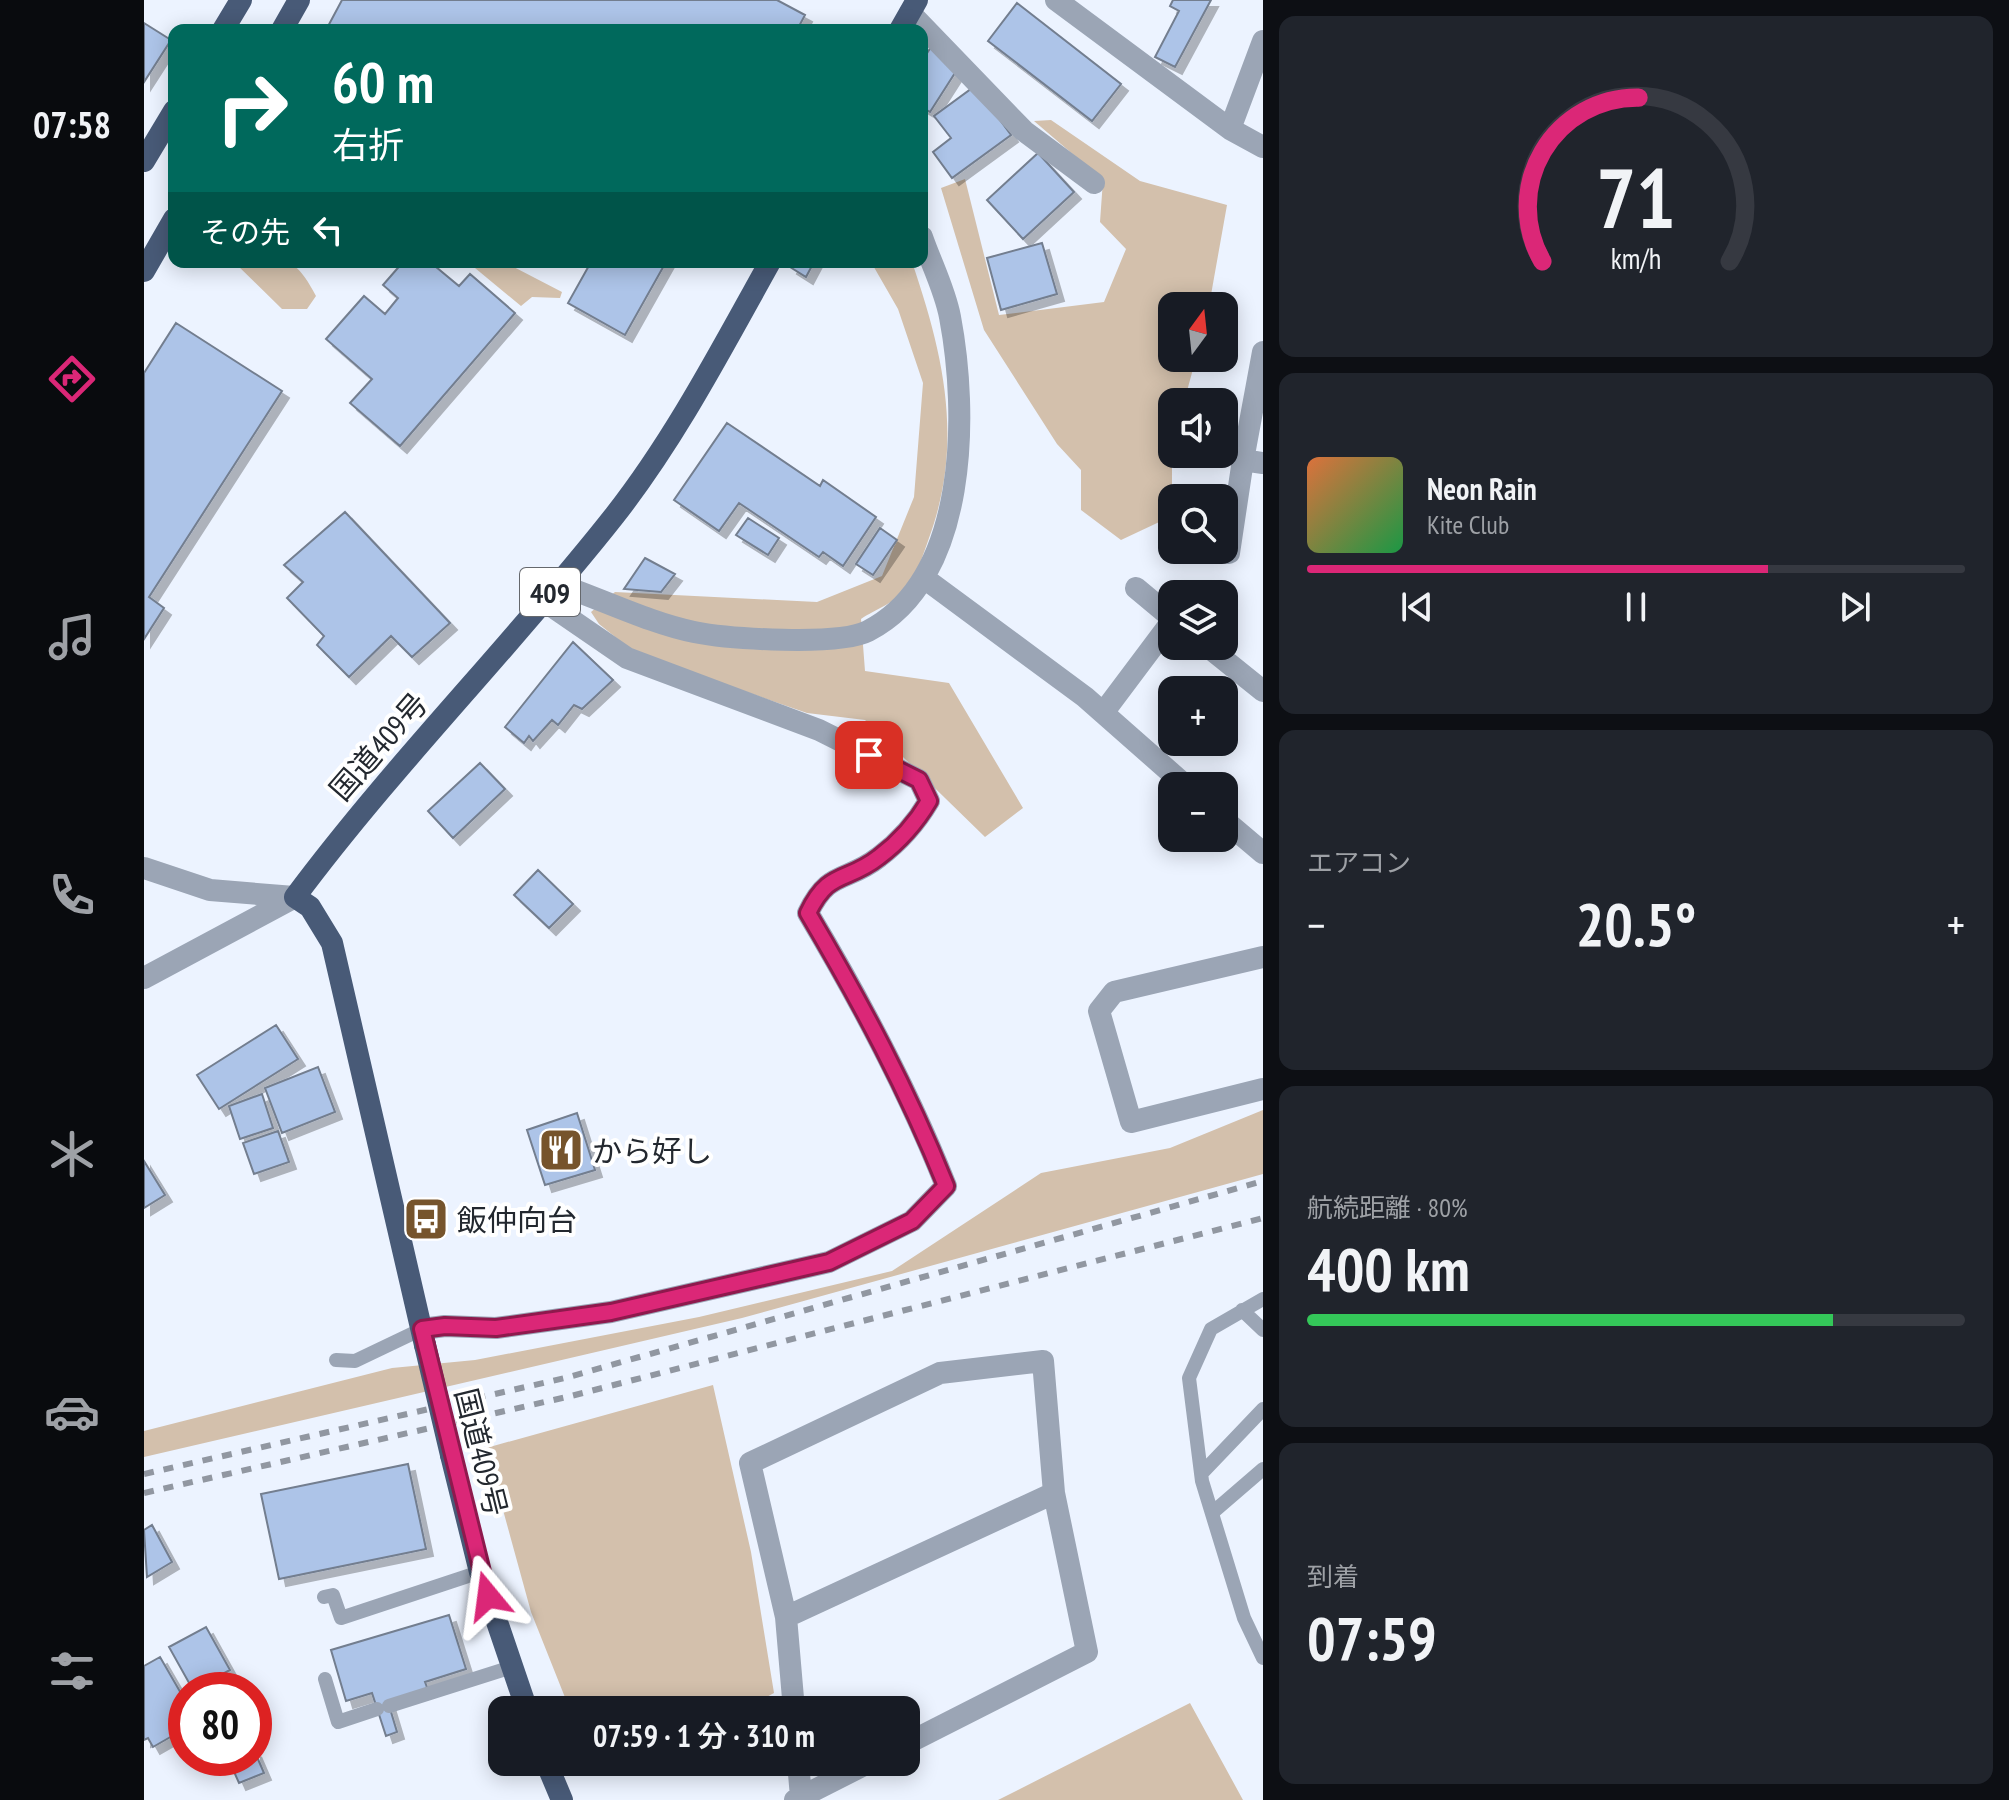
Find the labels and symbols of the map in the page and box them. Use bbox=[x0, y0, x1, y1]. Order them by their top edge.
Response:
north arrow bbox=[1158, 292, 1238, 372]
road number: 409 bbox=[520, 568, 580, 616]
street label: 国道409号 bbox=[320, 684, 436, 808]
pin bbox=[835, 721, 903, 789]
restaurant icon: から好し bbox=[537, 1126, 585, 1174]
place label: から好し bbox=[592, 1131, 712, 1170]
bus stop icon: 飯仲向台 bbox=[402, 1195, 450, 1243]
place label: 飯仲向台 bbox=[457, 1200, 577, 1239]
street label: 国道409号 bbox=[447, 1384, 517, 1520]
position arrow bbox=[446, 1554, 530, 1638]
speed limit sign: 80 bbox=[168, 1672, 272, 1776]

